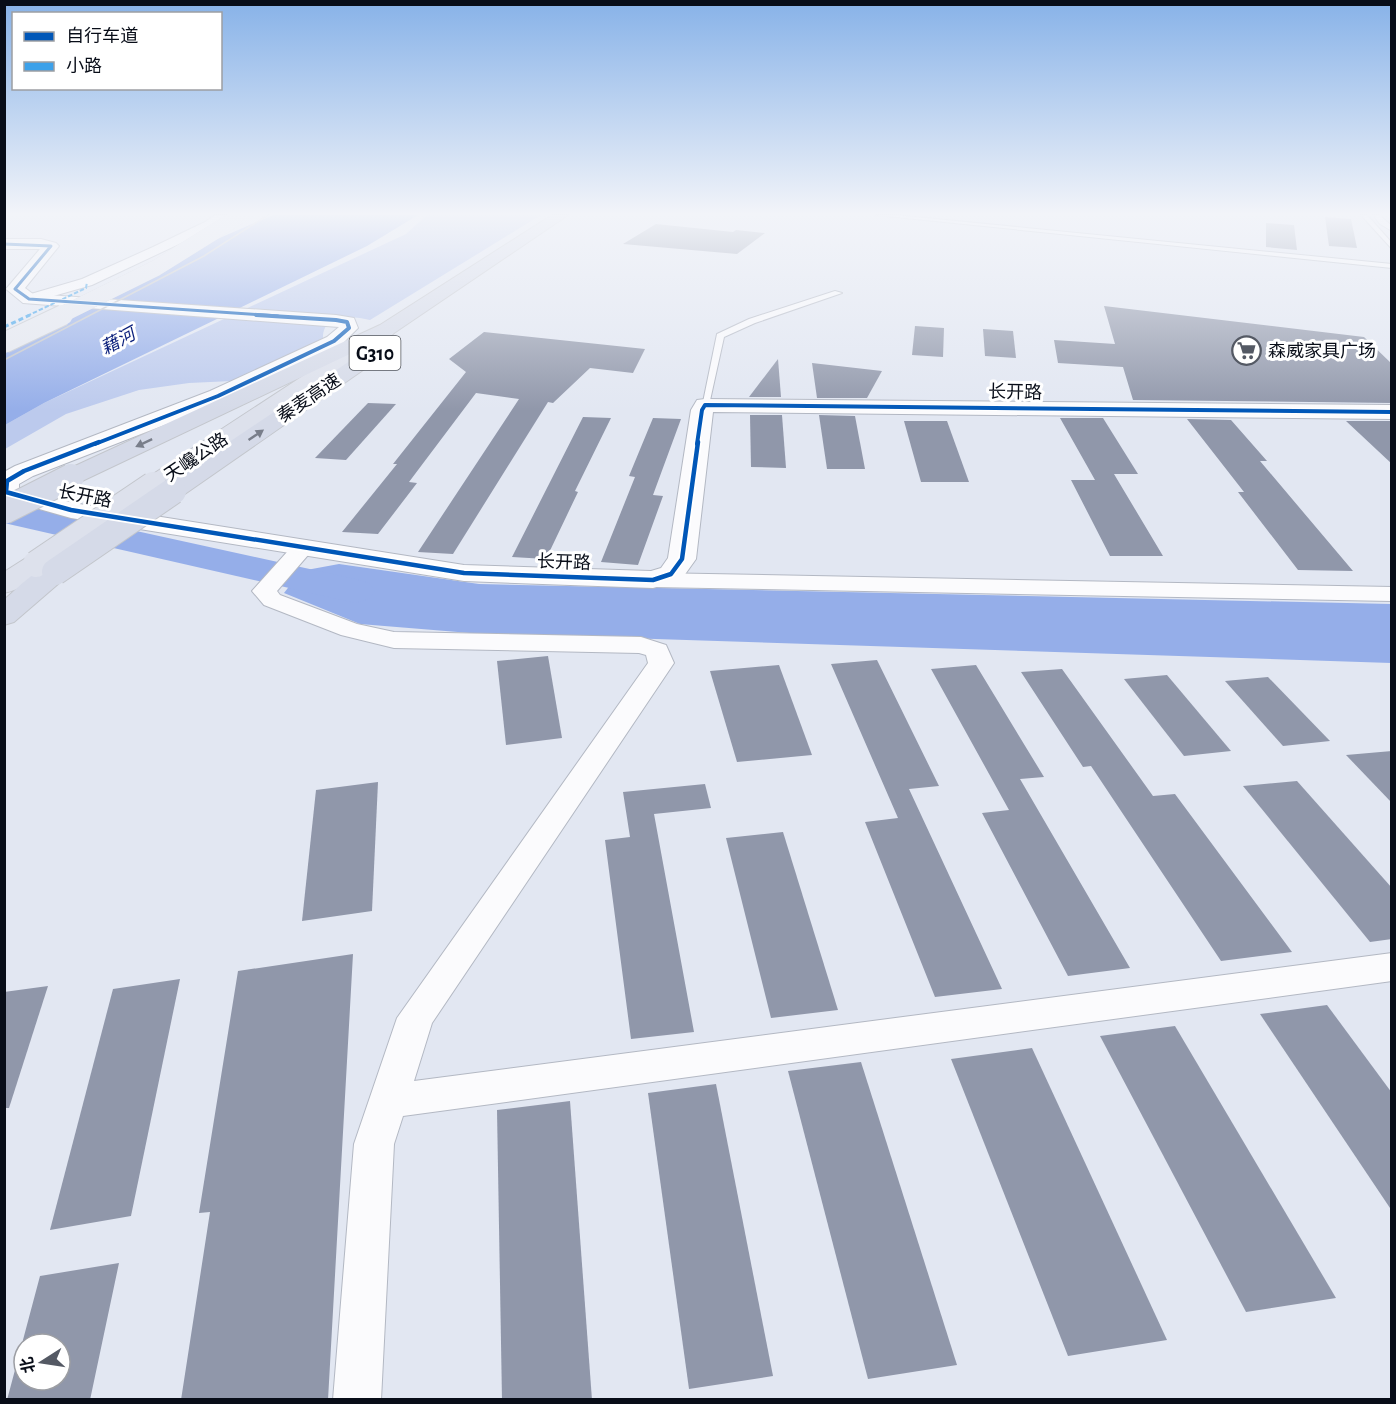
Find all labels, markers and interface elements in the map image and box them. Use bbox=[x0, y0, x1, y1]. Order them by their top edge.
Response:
legend bbox=[12, 12, 222, 90]
text: 自行车道 bbox=[66, 26, 138, 46]
text: 小路 bbox=[66, 56, 102, 76]
water label: 藉河 bbox=[97, 322, 141, 358]
supermarket icon: 森威家具广场 bbox=[1231, 335, 1263, 367]
road number: G310 bbox=[350, 336, 400, 370]
place label: 森威家具广场 bbox=[1268, 341, 1376, 361]
street label: 秦麦高速 bbox=[274, 370, 344, 426]
street label: 长开路 bbox=[988, 382, 1042, 402]
street label: 天巉公路 bbox=[161, 429, 231, 485]
one-way arrow bbox=[247, 429, 263, 441]
one-way arrow bbox=[136, 439, 153, 448]
street label: 长开路 bbox=[57, 481, 113, 511]
street label: 长开路 bbox=[537, 551, 591, 573]
north arrow bbox=[12, 1332, 72, 1392]
text: 北 bbox=[18, 1355, 38, 1375]

